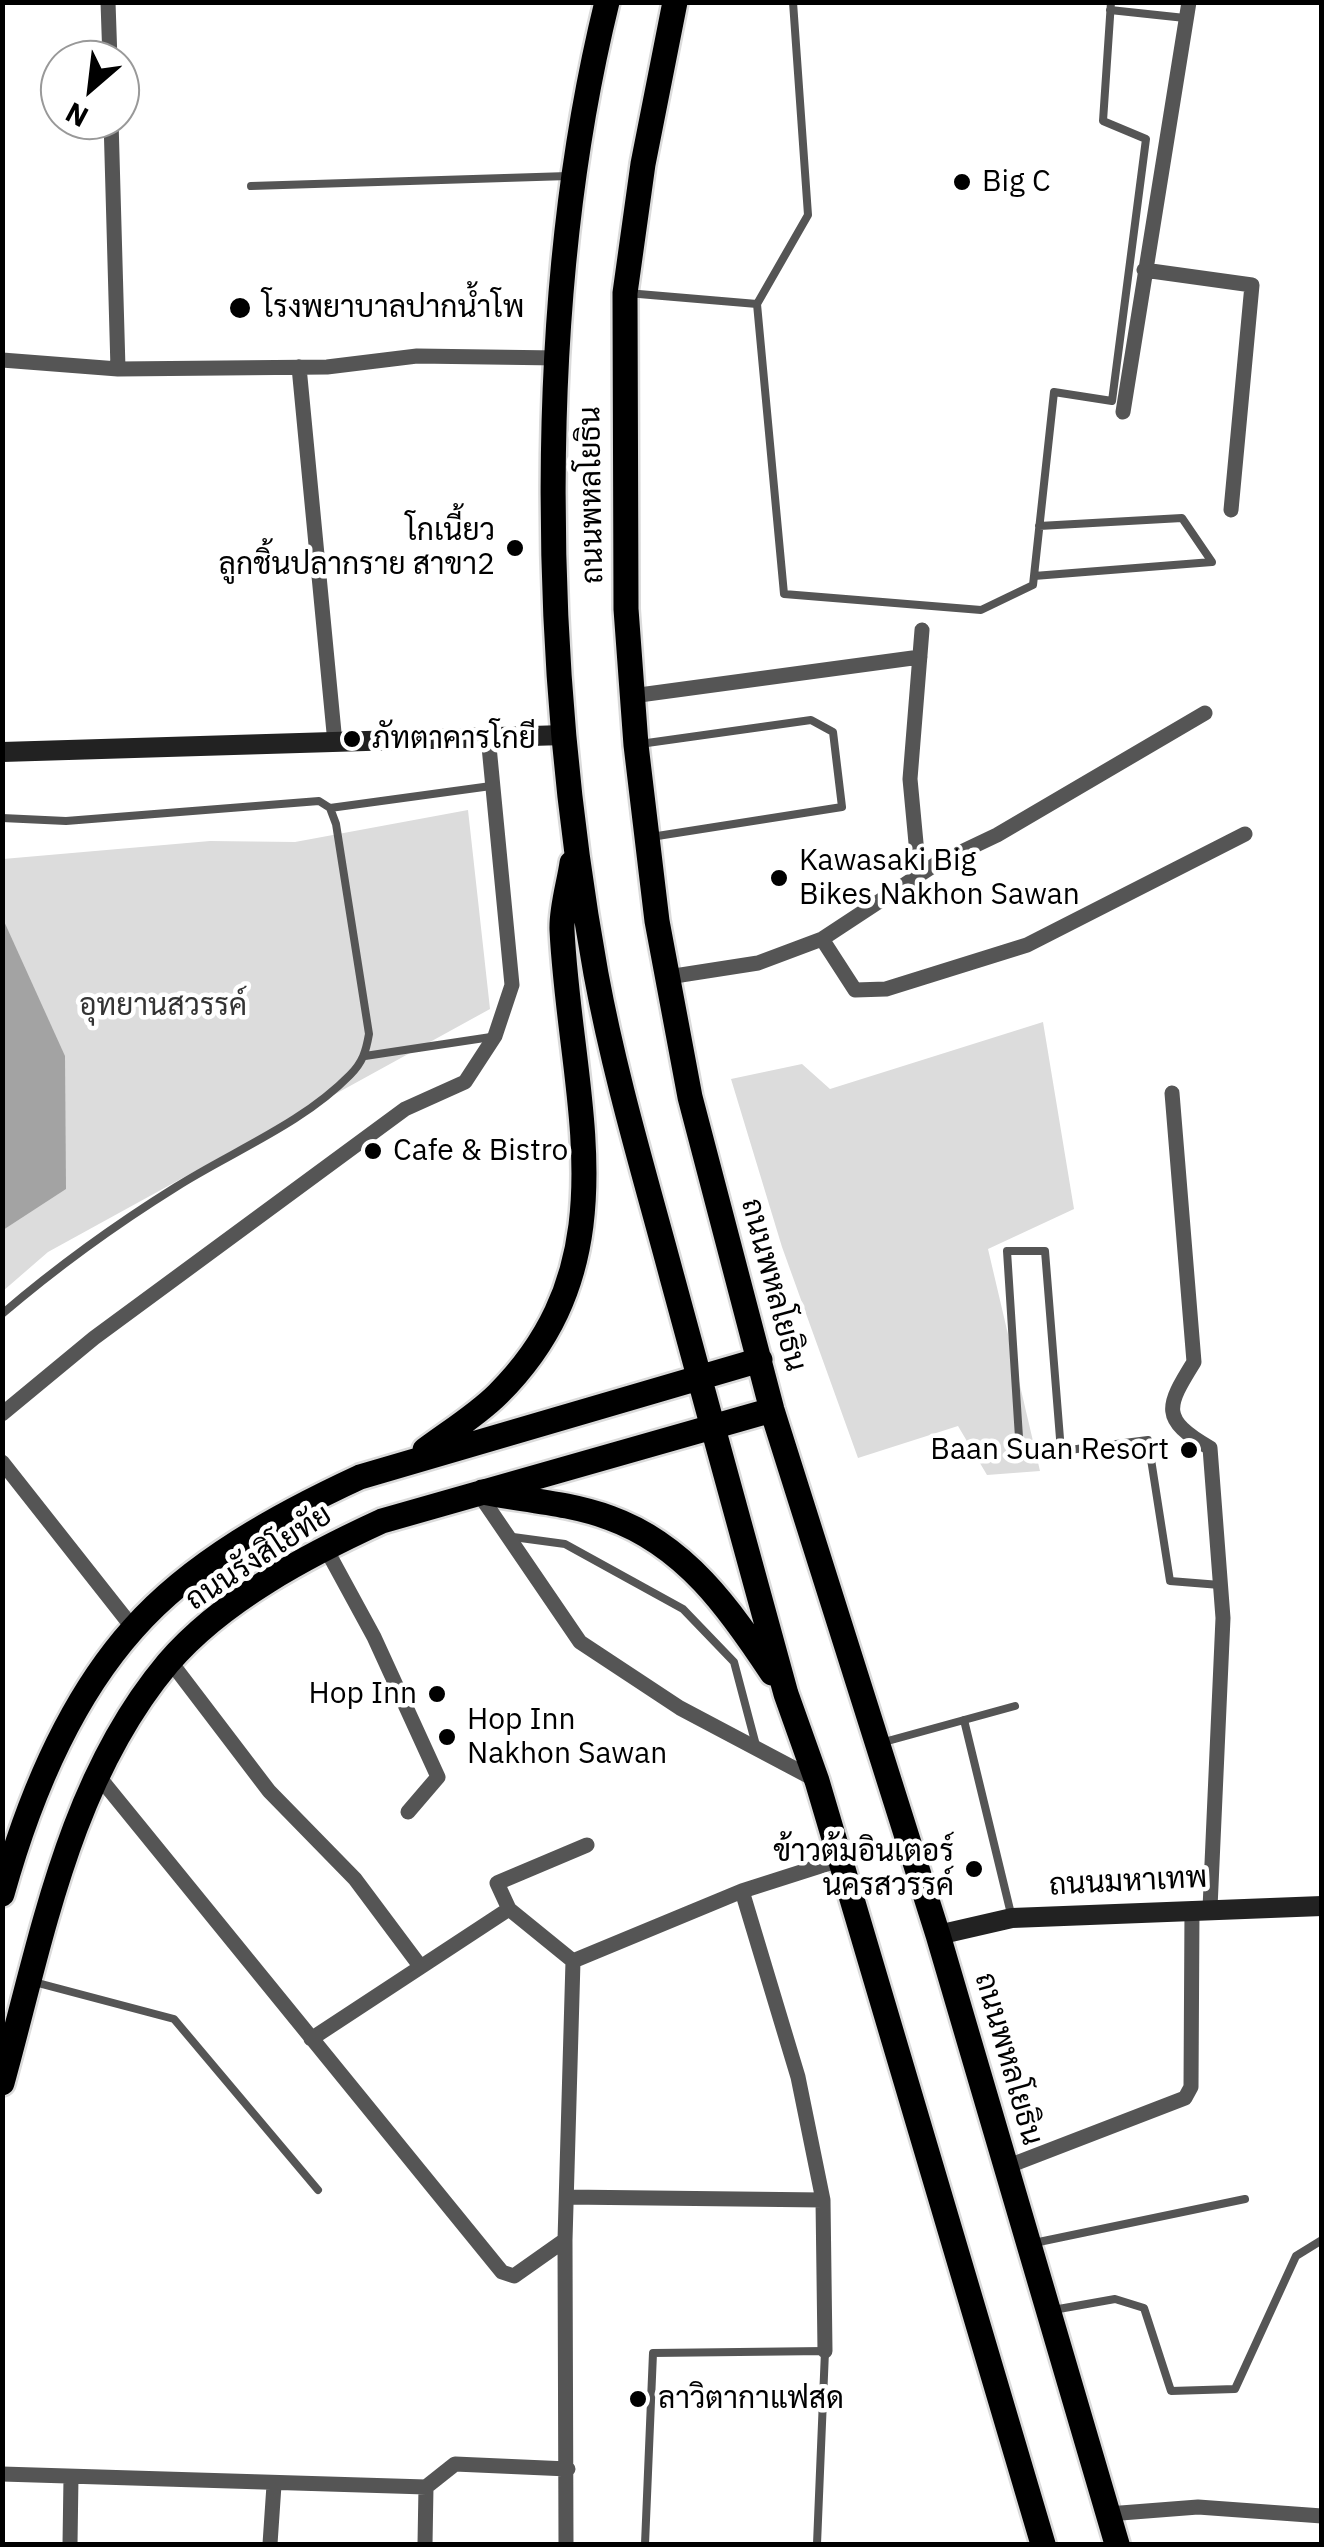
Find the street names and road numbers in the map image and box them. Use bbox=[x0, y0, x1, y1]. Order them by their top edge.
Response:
street label: ถนนพหลโยธิน bbox=[572, 406, 612, 584]
street label: ถนนพหลโยธิน bbox=[733, 1195, 813, 1375]
street label: ถนนรังสิโยทัย bbox=[179, 1498, 339, 1618]
street label: ถนนมหาเทพ bbox=[1048, 1860, 1208, 1904]
street label: ถนนพหลโยธิน bbox=[966, 1969, 1050, 2149]

